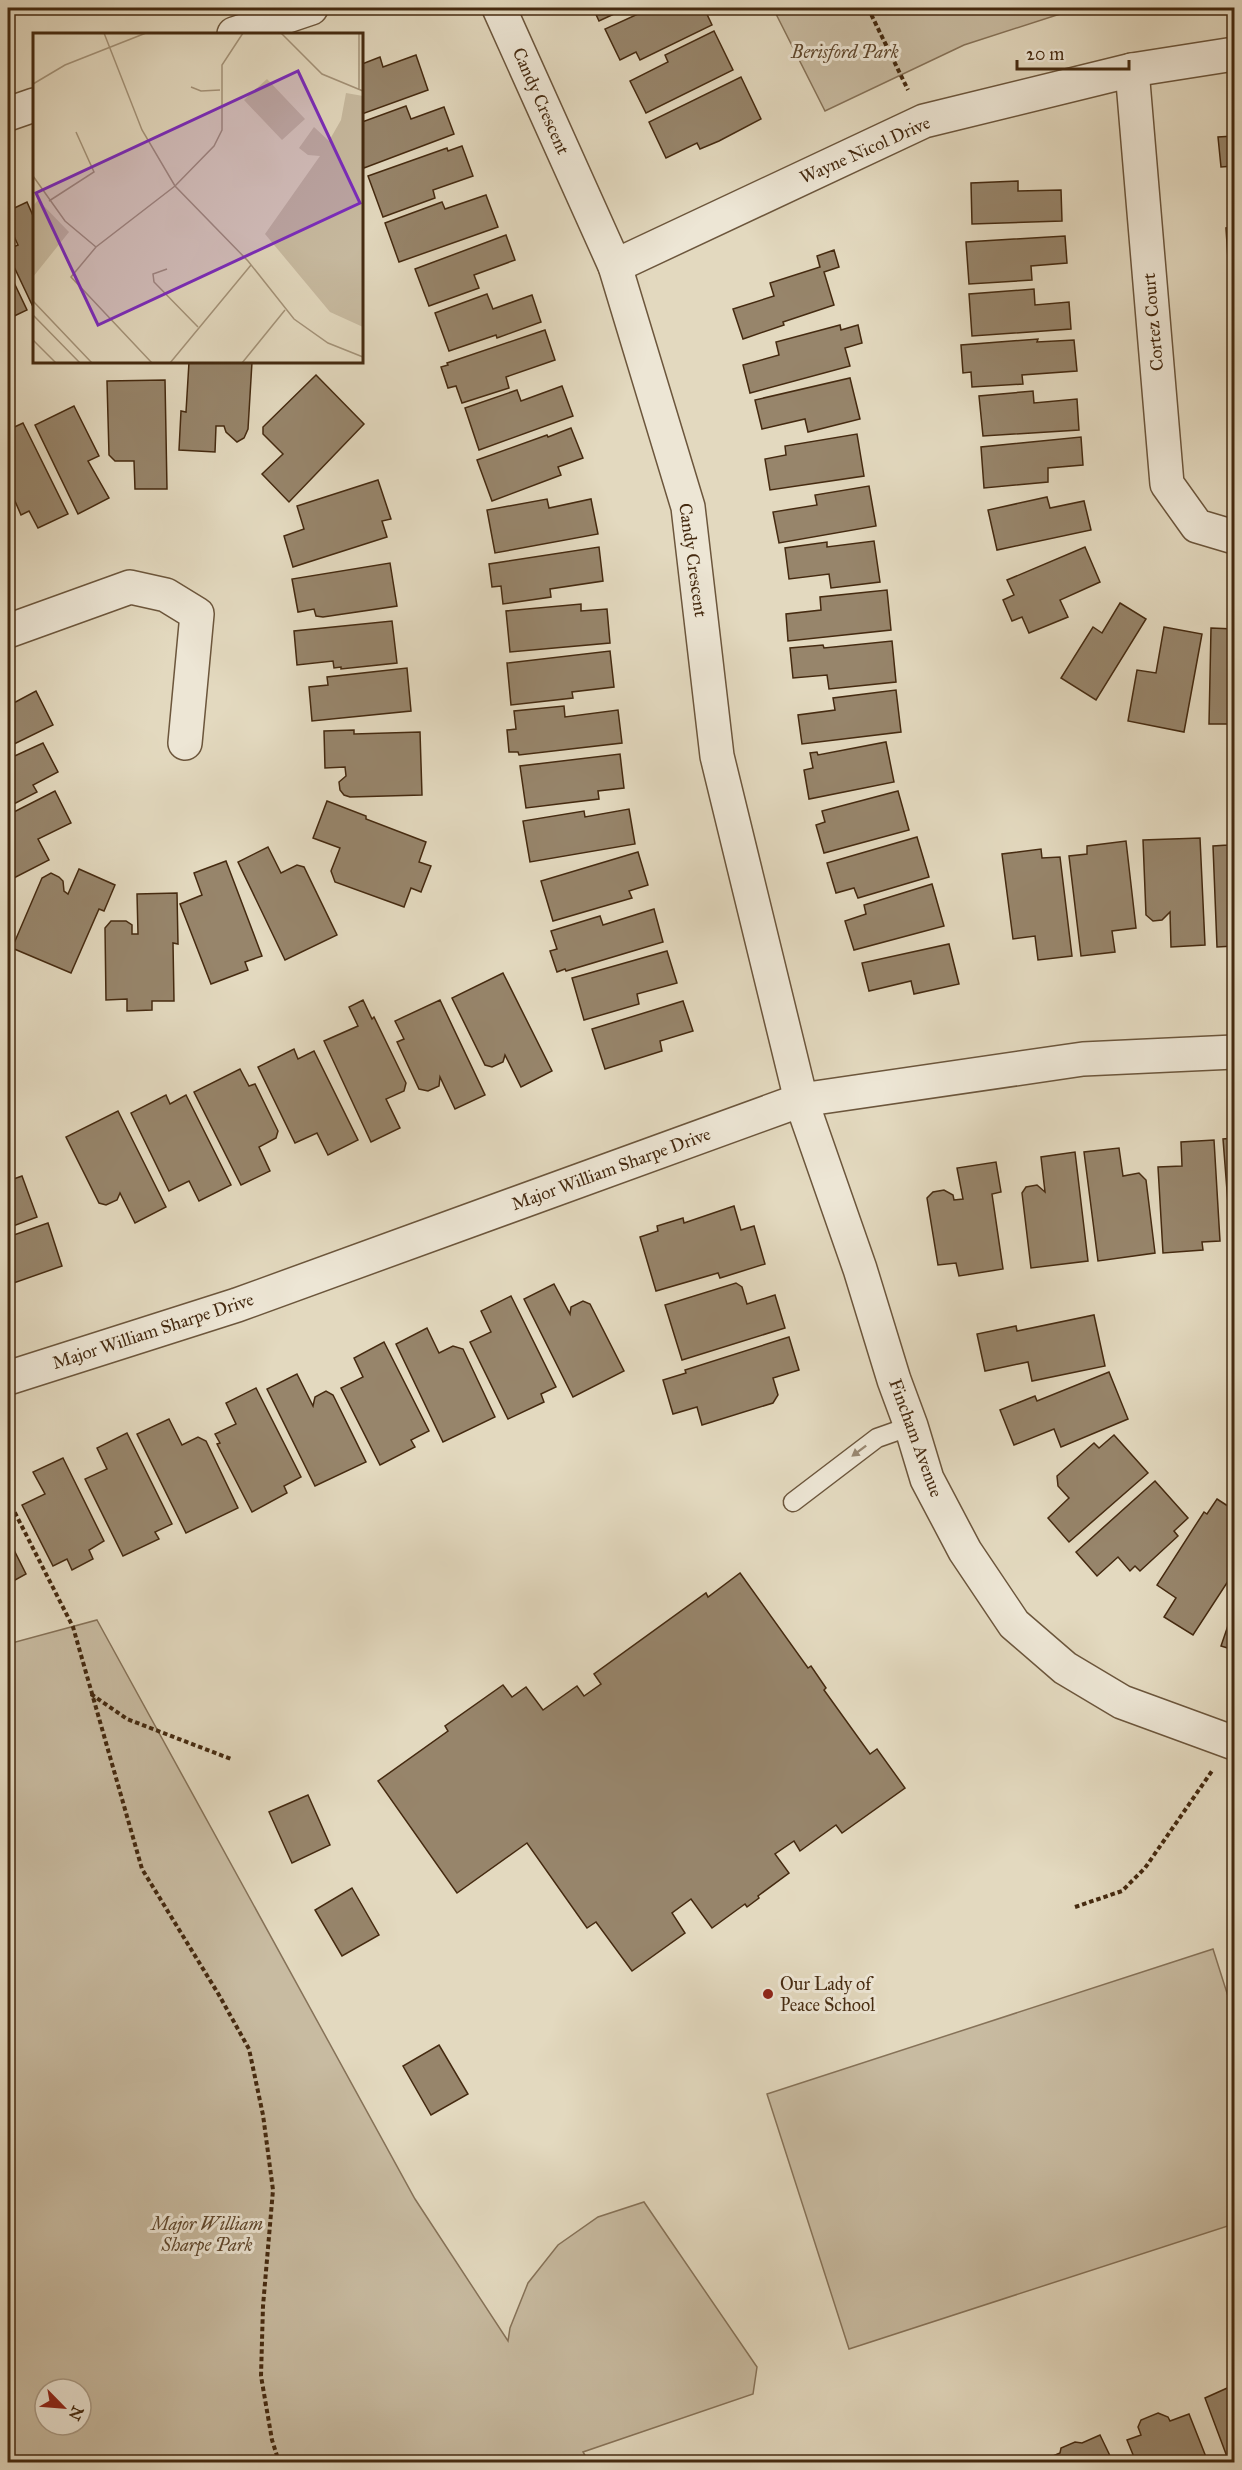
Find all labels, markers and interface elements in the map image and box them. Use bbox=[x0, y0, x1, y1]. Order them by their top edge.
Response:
inset map bbox=[33, 33, 363, 363]
scale bar bbox=[1017, 33, 1130, 71]
park label: Berisford Park bbox=[790, 41, 899, 63]
text: 20 m bbox=[1026, 43, 1064, 65]
street label: Candy Crescent bbox=[508, 44, 575, 159]
street label: Wayne Nicol Drive bbox=[796, 111, 934, 189]
street label: Cortez Court bbox=[1138, 271, 1168, 372]
street label: Candy Crescent bbox=[674, 502, 712, 619]
street label: Major William Sharpe Drive bbox=[508, 1123, 714, 1215]
street label: Major William Sharpe Drive bbox=[50, 1288, 256, 1374]
street label: Fincham Avenue bbox=[884, 1376, 948, 1500]
one-way arrow bbox=[852, 1445, 867, 1457]
place label: Our Lady of Peace School bbox=[780, 1973, 875, 2016]
marker: Our Lady of Peace School bbox=[761, 1987, 775, 2001]
park label: Major William Sharpe Park bbox=[149, 2213, 263, 2257]
north arrow bbox=[33, 2377, 93, 2437]
text: N bbox=[64, 2403, 88, 2424]

